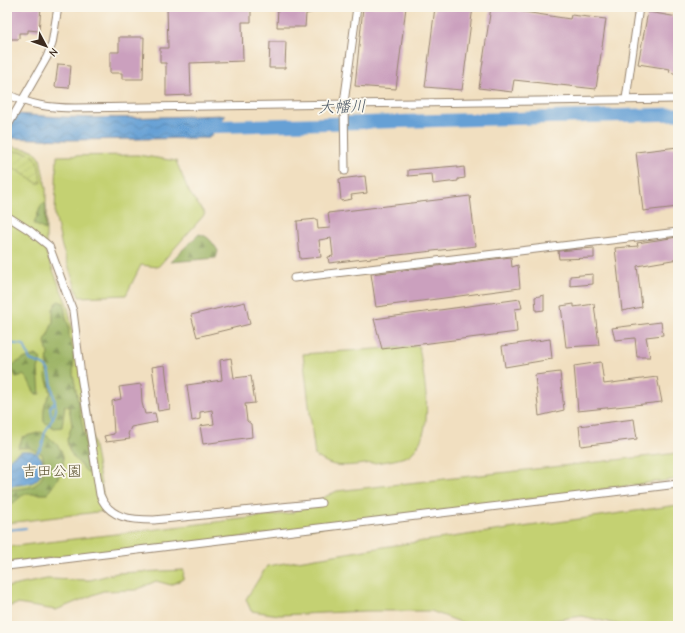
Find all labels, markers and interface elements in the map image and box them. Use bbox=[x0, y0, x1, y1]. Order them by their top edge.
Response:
north arrow bbox=[26, 26, 66, 66]
text: N bbox=[46, 45, 60, 59]
water label: 大幡川 bbox=[318, 97, 366, 117]
park label: 吉田公園 bbox=[22, 462, 82, 480]

